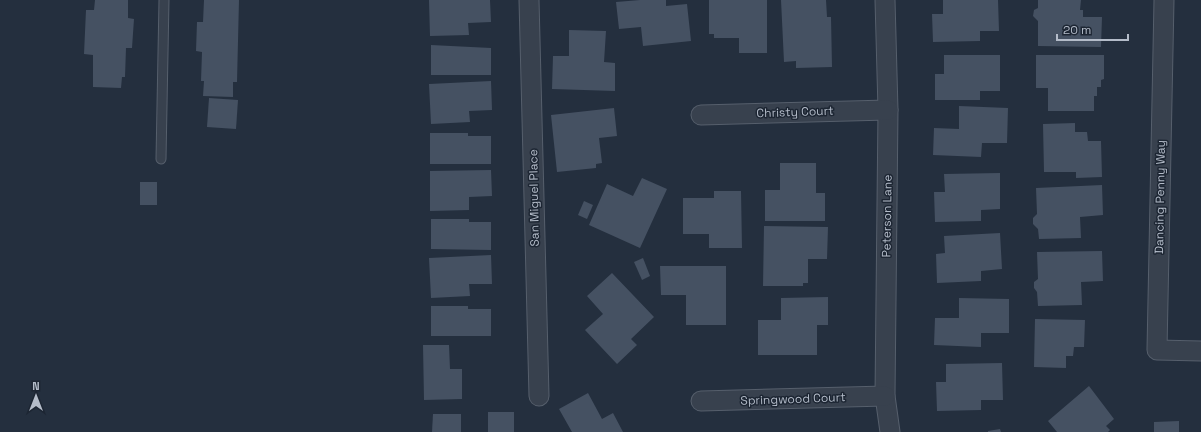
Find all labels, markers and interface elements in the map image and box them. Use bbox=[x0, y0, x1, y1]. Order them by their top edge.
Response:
scale bar bbox=[1057, 16, 1128, 42]
text: 20 m bbox=[1063, 22, 1091, 38]
street label: Christy Court bbox=[756, 103, 834, 121]
street label: Dancing Penny Way bbox=[1151, 140, 1169, 254]
street label: San Miguel Place bbox=[525, 149, 543, 247]
street label: Peterson Lane bbox=[878, 174, 896, 258]
north arrow bbox=[16, 376, 56, 416]
text: N bbox=[32, 379, 40, 393]
street label: Springwood Court bbox=[740, 389, 846, 409]

